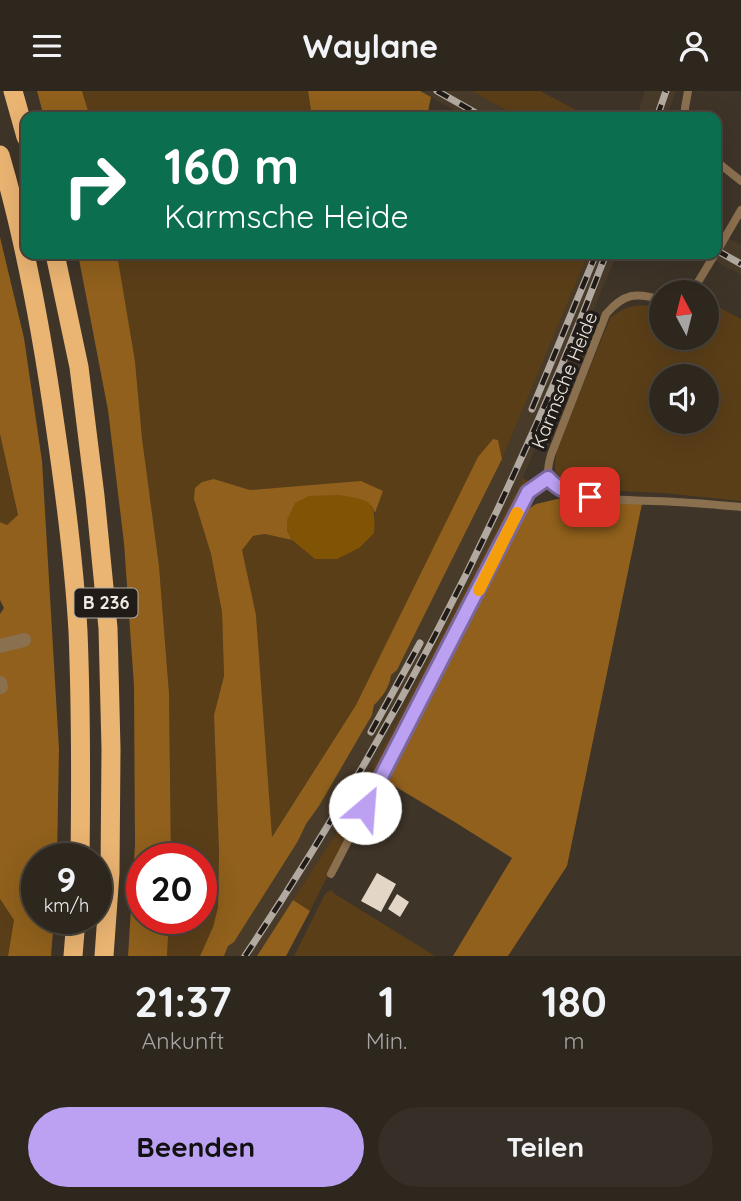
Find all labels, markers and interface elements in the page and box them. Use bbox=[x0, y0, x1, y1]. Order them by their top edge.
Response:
text: Waylane bbox=[303, 26, 438, 66]
icon: menu bbox=[28, 27, 66, 65]
icon: person bbox=[675, 27, 713, 65]
text: 160 m bbox=[164, 135, 299, 196]
icon: right bbox=[49, 140, 140, 231]
text: Karmsche Heide bbox=[164, 196, 409, 236]
north arrow bbox=[649, 280, 719, 350]
map controls bbox=[649, 280, 719, 434]
street label: Karmsche Heide bbox=[526, 308, 602, 452]
button: sound bbox=[649, 364, 719, 434]
pin bbox=[560, 467, 620, 527]
icon: arrive bbox=[571, 478, 609, 516]
road number: B 236 bbox=[74, 589, 138, 617]
position arrow bbox=[328, 771, 402, 845]
speed limit sign: 20 bbox=[126, 843, 217, 934]
text: 9 bbox=[57, 857, 76, 901]
text: km/h bbox=[44, 894, 89, 917]
text: 21:37 bbox=[134, 975, 232, 1028]
text: 1 bbox=[378, 975, 395, 1028]
text: 180 bbox=[542, 975, 607, 1028]
text: Ankunft bbox=[141, 1026, 224, 1055]
text: Min. bbox=[366, 1026, 407, 1055]
text: m bbox=[564, 1026, 585, 1055]
button: Beenden bbox=[28, 1107, 364, 1187]
button: Teilen bbox=[378, 1107, 713, 1187]

